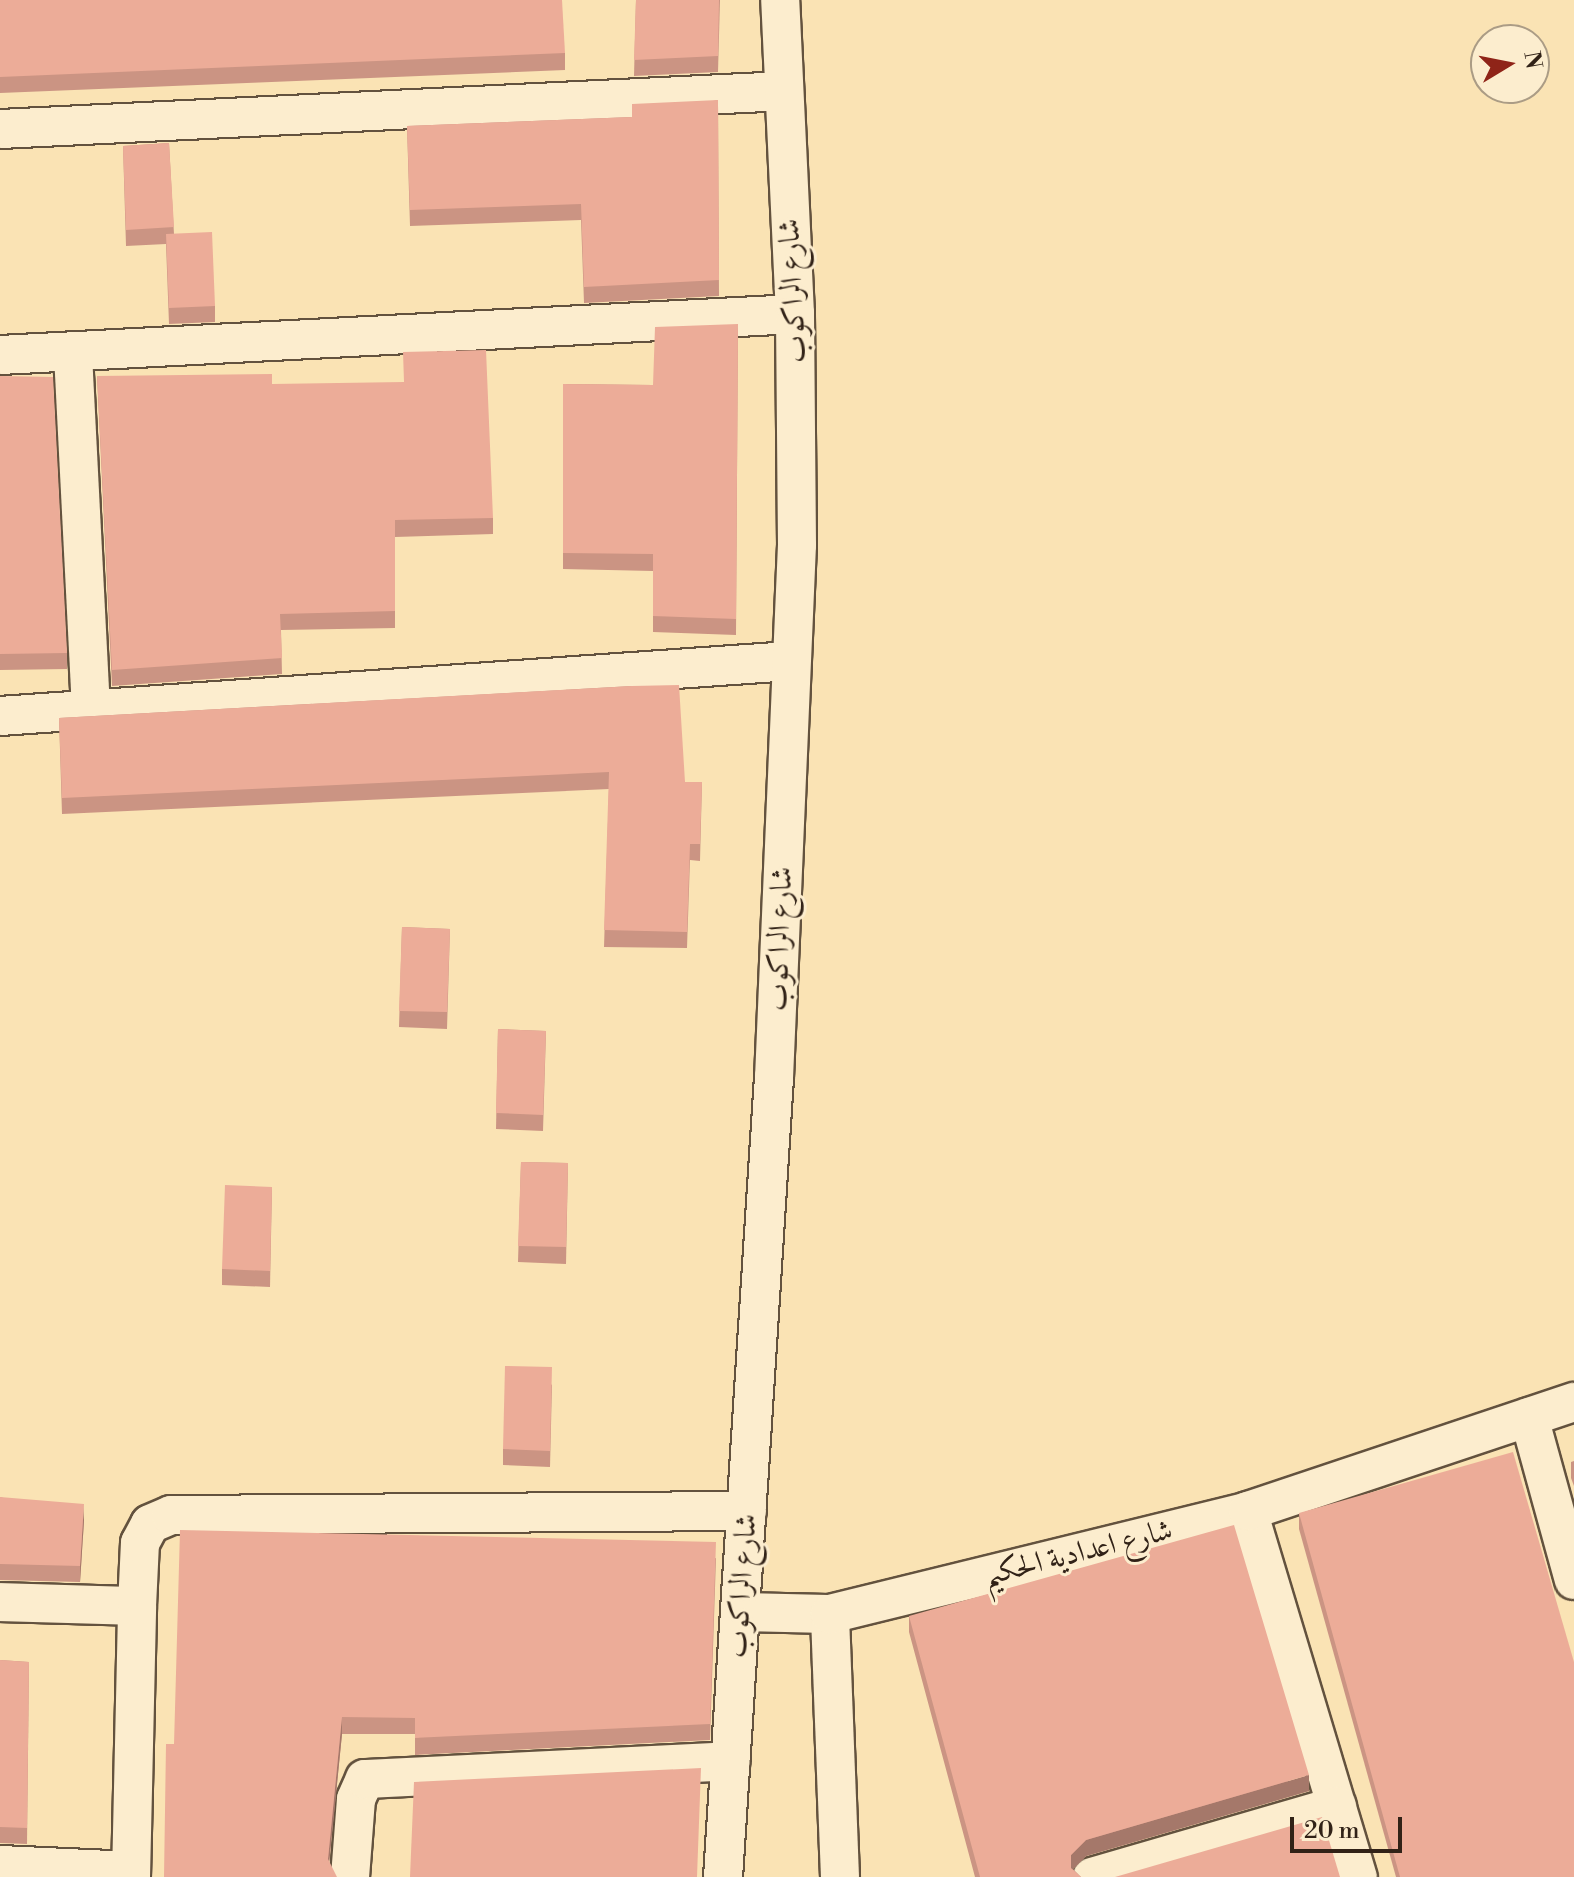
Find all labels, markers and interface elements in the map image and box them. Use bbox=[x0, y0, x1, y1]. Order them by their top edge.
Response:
north arrow bbox=[1470, 24, 1550, 104]
text: N bbox=[1517, 49, 1547, 71]
street label: شارع الراكوب bbox=[771, 218, 815, 364]
street label: شارع الراكوب bbox=[759, 866, 801, 1012]
street label: شارع اعدادية الحكيم bbox=[980, 1512, 1176, 1594]
street label: شارع الراكوب bbox=[719, 1513, 765, 1659]
scale bar bbox=[1294, 1801, 1406, 1851]
text: 20 m bbox=[1304, 1816, 1360, 1846]

